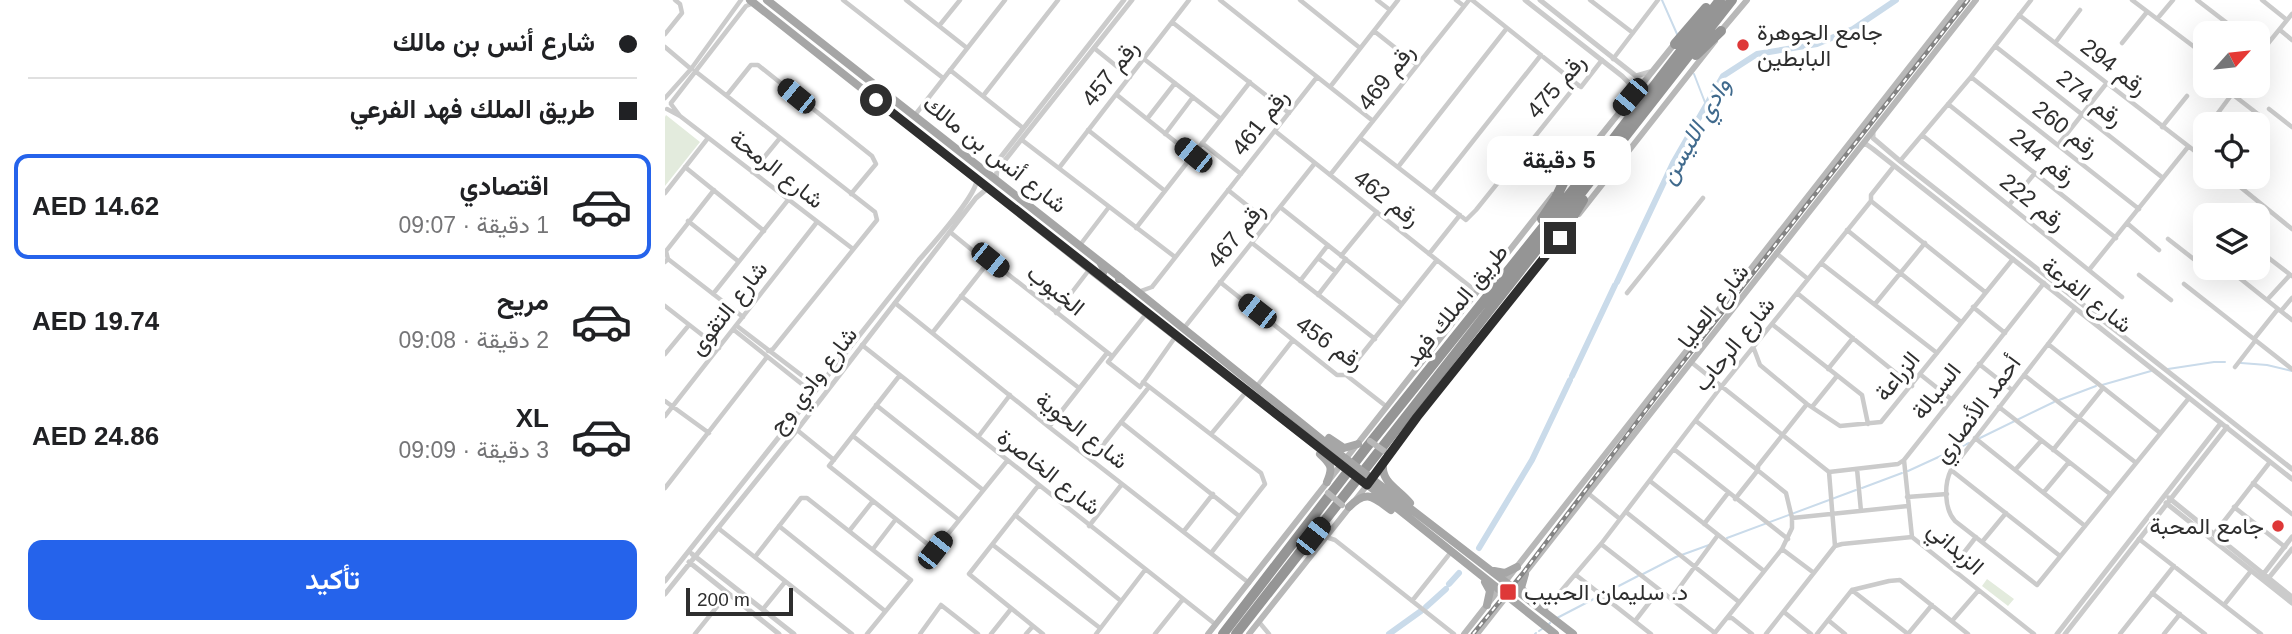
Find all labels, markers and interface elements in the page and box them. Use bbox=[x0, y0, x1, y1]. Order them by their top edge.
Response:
place label: جامع الجوهرة البابطين bbox=[1757, 19, 1883, 72]
north arrow bbox=[2193, 21, 2270, 98]
map controls bbox=[2193, 21, 2270, 280]
text: شارع أنس بن مالك bbox=[393, 27, 595, 57]
street label: رقم 294 bbox=[2075, 33, 2152, 102]
street label: رقم 457 bbox=[1076, 35, 1145, 112]
marker: جامع الجوهرة البابطين bbox=[1735, 37, 1751, 53]
street label: رقم 469 bbox=[1352, 39, 1421, 116]
street label: رقم 475 bbox=[1521, 49, 1592, 125]
street label: رقم 274 bbox=[2051, 64, 2128, 133]
water label: وادي الليسن bbox=[1653, 73, 1741, 191]
car bbox=[1609, 74, 1652, 120]
car bbox=[774, 75, 819, 117]
route start bbox=[860, 84, 892, 116]
street label: رقم 461 bbox=[1226, 84, 1295, 161]
street label: شارع أنس بن مالك bbox=[916, 90, 1072, 220]
text: طريق الملك فهد الفرعي bbox=[350, 94, 595, 124]
street label: رقم 260 bbox=[2027, 95, 2104, 164]
button: locate bbox=[2193, 112, 2270, 189]
street label: رقم 244 bbox=[2004, 123, 2081, 193]
street label: شارع الرمحة bbox=[723, 124, 829, 216]
car bbox=[1171, 134, 1216, 176]
callout: 5 دقيقة bbox=[1488, 136, 1632, 186]
text: 5 دقيقة bbox=[1522, 147, 1596, 173]
street label: رقم 462 bbox=[1348, 164, 1425, 233]
street label: رقم 222 bbox=[1994, 168, 2071, 238]
text: اقتصادي bbox=[460, 171, 549, 201]
icon: car bbox=[570, 175, 633, 238]
text: AED 14.62 bbox=[32, 191, 159, 221]
street label: رقم 467 bbox=[1202, 197, 1272, 274]
button: layers bbox=[2193, 203, 2270, 280]
text: 1 دقيقة · 09:07 bbox=[399, 212, 549, 238]
route end bbox=[1544, 222, 1576, 254]
car bbox=[968, 239, 1013, 281]
street label: طريق الملك فهد bbox=[1399, 239, 1515, 372]
street label: شارع الفرعة bbox=[2035, 252, 2137, 341]
street label: شارع التقوى bbox=[683, 256, 775, 362]
street label: الخبوب bbox=[1021, 259, 1090, 322]
street label: شارع العليا bbox=[1672, 259, 1756, 355]
text: مريح bbox=[497, 286, 549, 316]
icon: car bbox=[570, 290, 633, 353]
car bbox=[1234, 290, 1281, 332]
street label: شارع الرحاب bbox=[1688, 292, 1782, 398]
text: AED 19.74 bbox=[32, 306, 159, 336]
street label: رقم 456 bbox=[1290, 311, 1369, 377]
street label: شارع وادي وج bbox=[764, 322, 867, 442]
text: 2 دقيقة · 09:08 bbox=[399, 327, 549, 353]
street label: الزراعة bbox=[1869, 346, 1926, 407]
street label: أحمد الأنصاري bbox=[1928, 350, 2031, 471]
street label: السبالة bbox=[1906, 358, 1966, 424]
street label: شارع الحوية bbox=[1029, 386, 1133, 476]
text: XL bbox=[516, 403, 549, 433]
icon: car bbox=[570, 405, 633, 468]
text: AED 24.86 bbox=[32, 421, 159, 451]
street label: شارع الخاصرة bbox=[991, 424, 1106, 523]
text: 3 دقيقة · 09:09 bbox=[399, 437, 549, 463]
car bbox=[1292, 513, 1335, 559]
place label: جامع المحبة bbox=[2149, 513, 2264, 542]
street label: الزبداني bbox=[1919, 516, 1989, 584]
marker: جامع المحبة bbox=[2270, 518, 2286, 534]
car bbox=[914, 527, 957, 573]
button: تأكيد bbox=[28, 540, 637, 620]
place label: د. سليمان الحبيب bbox=[1524, 579, 1688, 605]
marker: د. سليمان الحبيب bbox=[1498, 582, 1518, 602]
scale bar bbox=[686, 585, 793, 617]
text: 200 m bbox=[697, 589, 750, 610]

